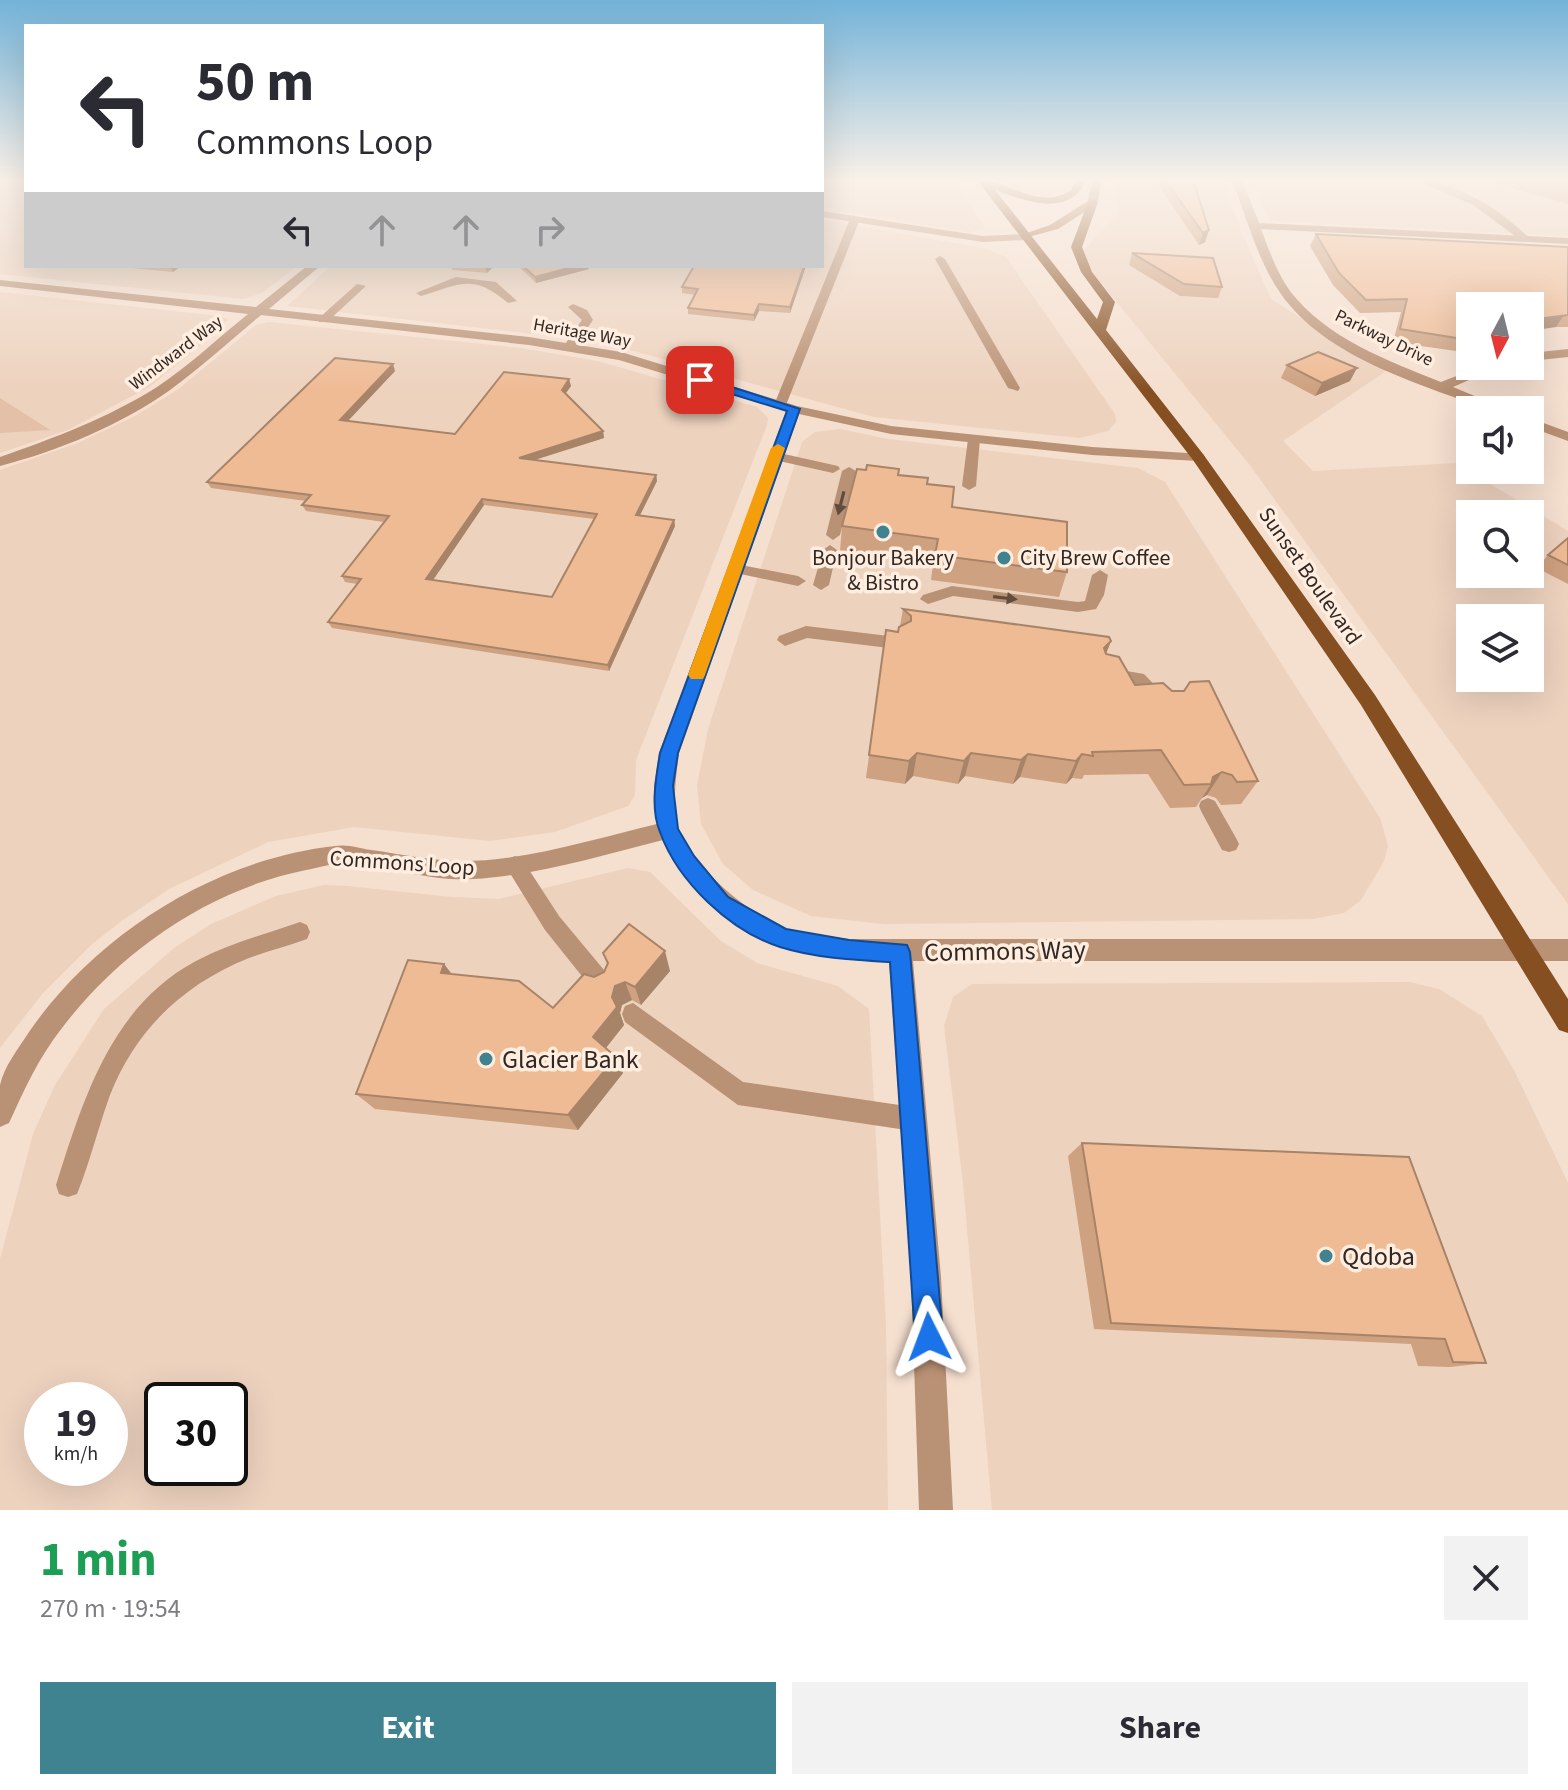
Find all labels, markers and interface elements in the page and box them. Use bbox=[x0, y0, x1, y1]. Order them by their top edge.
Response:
text: 50 m bbox=[196, 43, 314, 122]
icon: left bbox=[64, 56, 168, 160]
text: Commons Loop bbox=[196, 117, 433, 168]
icon: left bbox=[276, 208, 320, 252]
icon: ahead bbox=[360, 208, 404, 252]
icon: ahead bbox=[444, 208, 488, 252]
icon: right bbox=[528, 208, 572, 252]
north arrow bbox=[1456, 292, 1544, 380]
map controls bbox=[1456, 292, 1544, 692]
street label: Parkway Drive bbox=[1331, 303, 1437, 373]
street label: Windward Way bbox=[124, 309, 228, 396]
street label: Heritage Way bbox=[531, 312, 633, 354]
pin bbox=[666, 346, 734, 414]
icon: arrive bbox=[678, 358, 722, 402]
button: sound bbox=[1456, 396, 1544, 484]
one-way arrow bbox=[835, 491, 847, 516]
button: search bbox=[1456, 500, 1544, 588]
street label: Sunset Boulevard bbox=[1251, 501, 1369, 651]
marker: Bonjour Bakery & Bistro bbox=[874, 523, 892, 541]
place label: Bonjour Bakery & Bistro bbox=[812, 542, 955, 599]
place label: City Brew Coffee bbox=[1020, 542, 1171, 574]
marker: City Brew Coffee bbox=[995, 549, 1013, 567]
one-way arrow bbox=[993, 591, 1018, 604]
button: layers bbox=[1456, 604, 1544, 692]
street label: Commons Loop bbox=[329, 842, 475, 884]
street label: Commons Way bbox=[924, 931, 1086, 971]
place label: Glacier Bank bbox=[502, 1041, 639, 1078]
marker: Glacier Bank bbox=[477, 1050, 495, 1068]
place label: Qdoba bbox=[1342, 1238, 1415, 1275]
marker: Qdoba bbox=[1317, 1247, 1335, 1265]
position arrow bbox=[887, 1295, 971, 1379]
speed limit sign: 30 bbox=[144, 1382, 248, 1486]
text: 19 bbox=[55, 1395, 97, 1452]
text: km/h bbox=[54, 1440, 98, 1468]
text: 1 min bbox=[40, 1526, 157, 1594]
button: close bbox=[1444, 1536, 1528, 1620]
text: 270 m · 19:54 bbox=[40, 1590, 181, 1627]
button: Exit bbox=[40, 1682, 776, 1774]
button: Share bbox=[792, 1682, 1528, 1774]

